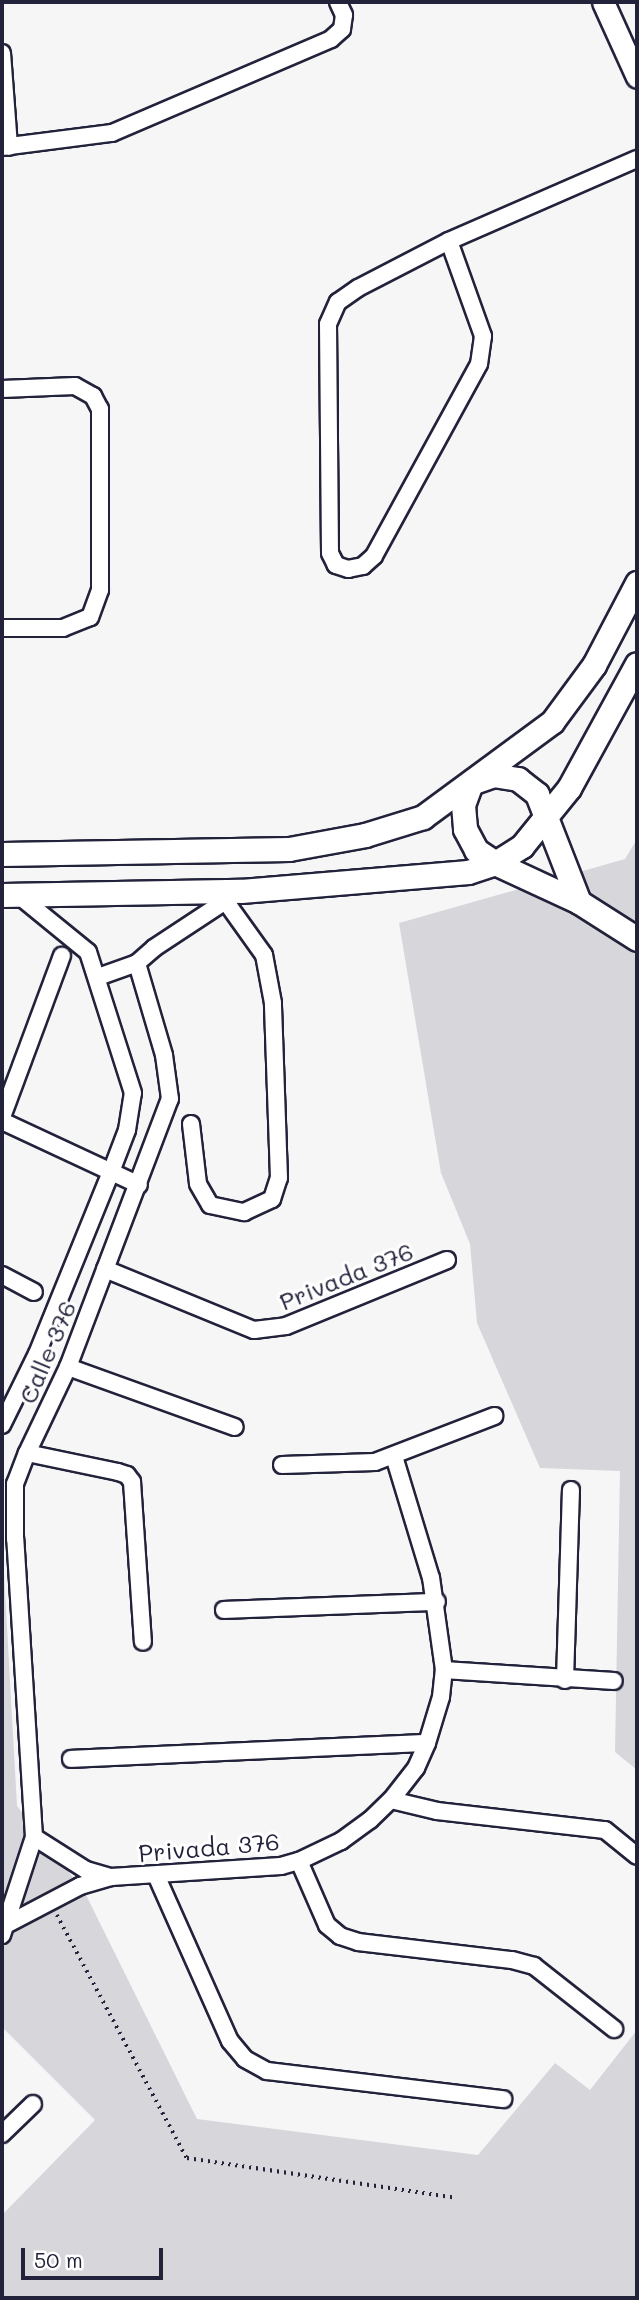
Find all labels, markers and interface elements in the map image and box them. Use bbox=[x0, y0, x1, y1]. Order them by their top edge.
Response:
street label: Privada 376 bbox=[275, 1236, 417, 1316]
street label: Calle 376 bbox=[13, 1296, 81, 1408]
street label: Privada 376 bbox=[137, 1826, 281, 1868]
scale bar bbox=[24, 2234, 166, 2278]
text: 50 m bbox=[34, 2246, 83, 2273]

